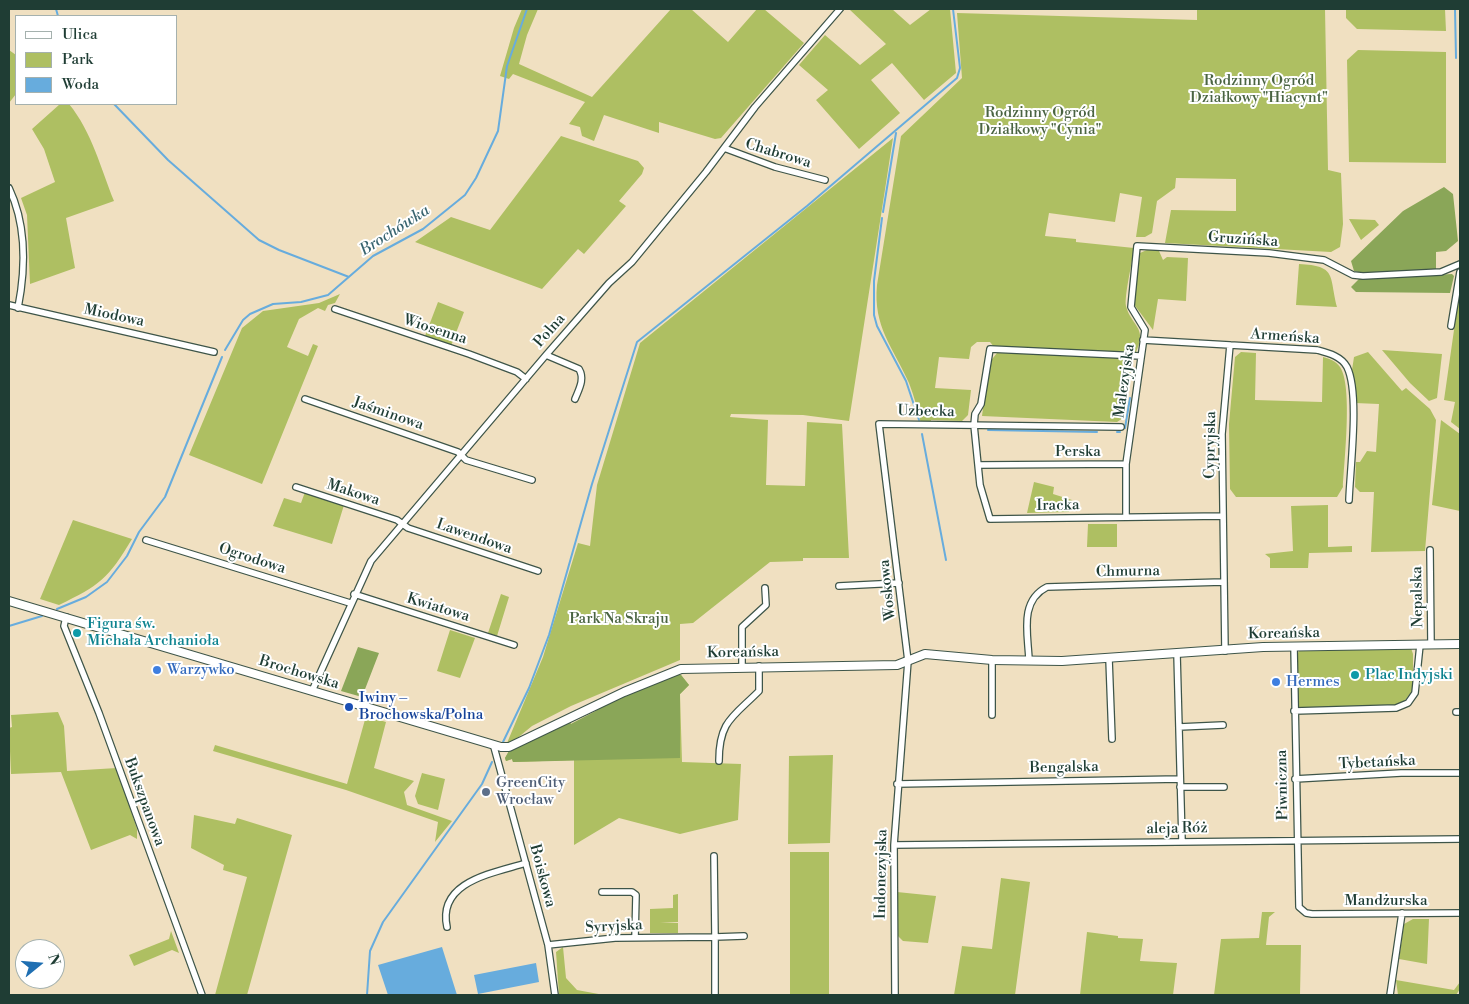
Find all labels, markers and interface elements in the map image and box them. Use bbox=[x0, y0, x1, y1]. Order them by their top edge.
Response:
legend bbox=[15, 15, 178, 105]
text: Ulica bbox=[62, 25, 98, 44]
text: Park bbox=[62, 50, 93, 69]
park label: Rodzinny Ogród Działkowy "Hiacynt" bbox=[1190, 72, 1328, 107]
text: Woda bbox=[62, 75, 99, 94]
park label: Rodzinny Ogród Działkowy "Cynia" bbox=[979, 104, 1101, 139]
street label: Chabrowa bbox=[743, 135, 813, 173]
water label: Brochówka bbox=[356, 201, 434, 261]
street label: Gruzińska bbox=[1207, 229, 1279, 251]
street label: Miodowa bbox=[82, 301, 146, 331]
street label: Wiosenna bbox=[401, 311, 469, 349]
street label: Polna bbox=[531, 311, 569, 351]
street label: Armeńska bbox=[1250, 326, 1320, 348]
street label: Malezyjska bbox=[1111, 343, 1139, 419]
street label: Jaśminowa bbox=[350, 393, 426, 435]
street label: Uzbecka bbox=[897, 402, 955, 422]
street label: Cypryjska bbox=[1201, 411, 1221, 479]
street label: Perska bbox=[1055, 443, 1101, 461]
street label: Makowa bbox=[324, 476, 382, 510]
street label: Iracka bbox=[1036, 497, 1080, 515]
street label: Lawendowa bbox=[434, 516, 514, 558]
street label: Ogrodowa bbox=[216, 540, 288, 578]
street label: Woskowa bbox=[876, 559, 900, 621]
street label: Chmurna bbox=[1096, 562, 1160, 582]
street label: Nepalska bbox=[1408, 566, 1428, 628]
street label: Kwiatowa bbox=[404, 590, 472, 626]
park label: Park Na Skraju bbox=[569, 610, 669, 628]
place label: Figura św. Michała Archanioła bbox=[87, 615, 219, 650]
street label: Koreańska bbox=[1248, 624, 1320, 644]
marker: Figura św. Michała Archanioła bbox=[71, 627, 83, 639]
street label: Koreańska bbox=[707, 643, 779, 663]
street label: Brochowska bbox=[257, 652, 341, 694]
place label: Warzywko bbox=[167, 661, 235, 679]
marker: Warzywko bbox=[151, 664, 163, 676]
place label: Plac Indyjski bbox=[1365, 666, 1453, 684]
marker: Plac Indyjski bbox=[1349, 669, 1361, 681]
place label: Hermes bbox=[1286, 673, 1340, 691]
marker: Hermes bbox=[1270, 676, 1282, 688]
place label: Iwiny – Brochowska/Polna bbox=[359, 689, 483, 724]
marker: Iwiny – Brochowska/Polna bbox=[343, 701, 355, 713]
street label: Piwniczna bbox=[1273, 750, 1293, 820]
street label: Tybetańska bbox=[1338, 752, 1416, 774]
street label: Bukszpanowa bbox=[120, 755, 168, 849]
street label: Bengalska bbox=[1029, 758, 1099, 778]
place label: GreenCity Wrocław bbox=[496, 774, 565, 809]
marker: GreenCity Wrocław bbox=[480, 786, 492, 798]
street label: aleja Róż bbox=[1146, 819, 1208, 839]
street label: Indonezyjska bbox=[872, 829, 892, 919]
street label: Boiskowa bbox=[525, 843, 559, 909]
street label: Mandżurska bbox=[1344, 892, 1428, 910]
street label: Syryjska bbox=[585, 917, 643, 937]
north arrow bbox=[15, 939, 65, 989]
text: N bbox=[43, 952, 64, 968]

